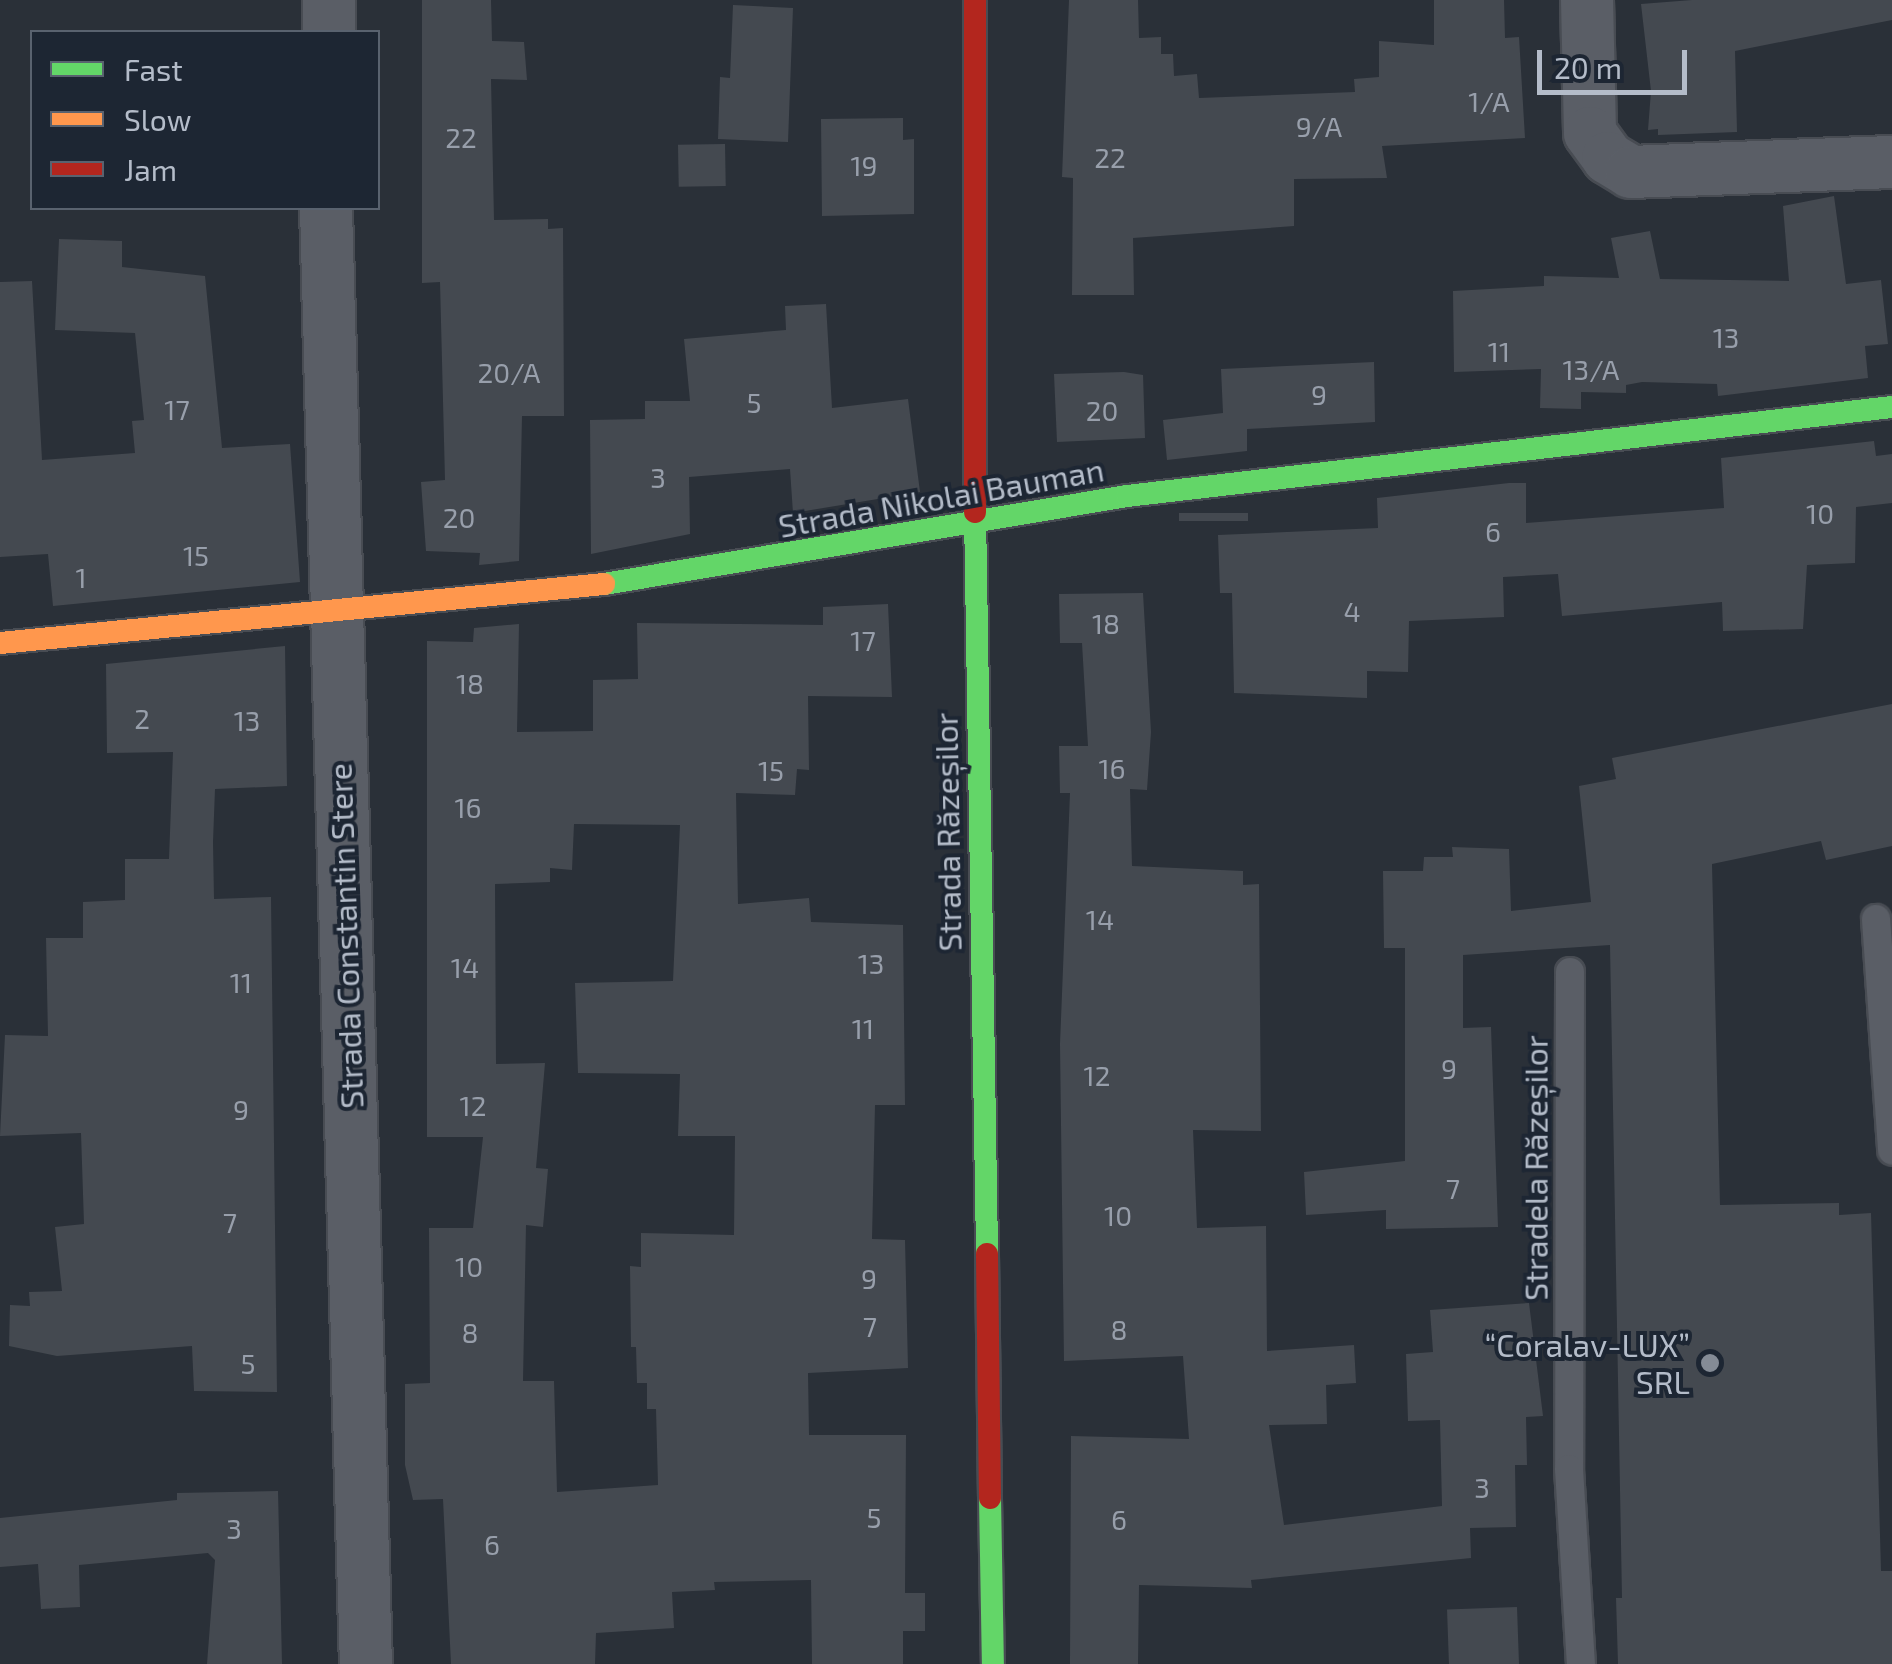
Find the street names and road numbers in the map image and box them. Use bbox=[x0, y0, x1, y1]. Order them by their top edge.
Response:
street label: Strada Nikolai Bauman bbox=[775, 449, 1107, 545]
street label: Strada Răzeșilor bbox=[926, 712, 968, 952]
street label: Strada Constantin Stere bbox=[320, 763, 370, 1109]
street label: Stradela Răzeșilor bbox=[1516, 1035, 1554, 1301]

